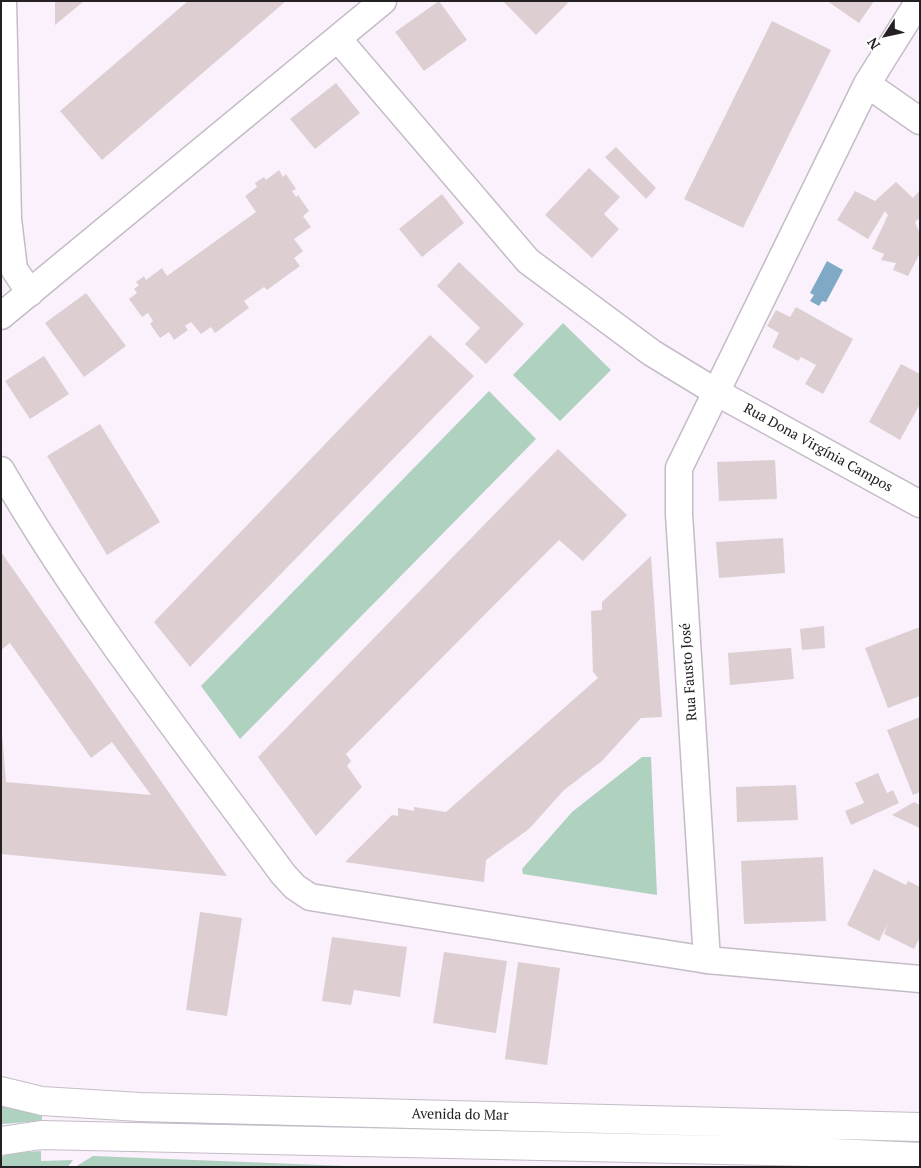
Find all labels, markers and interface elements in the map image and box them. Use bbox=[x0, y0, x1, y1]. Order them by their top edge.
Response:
north arrow bbox=[861, 10, 911, 60]
text: N bbox=[862, 34, 884, 54]
street label: Rua Dona Virgínia Campos bbox=[741, 400, 895, 496]
street label: Rua Fausto José bbox=[677, 622, 701, 722]
street label: Avenida do Mar bbox=[412, 1106, 508, 1124]

